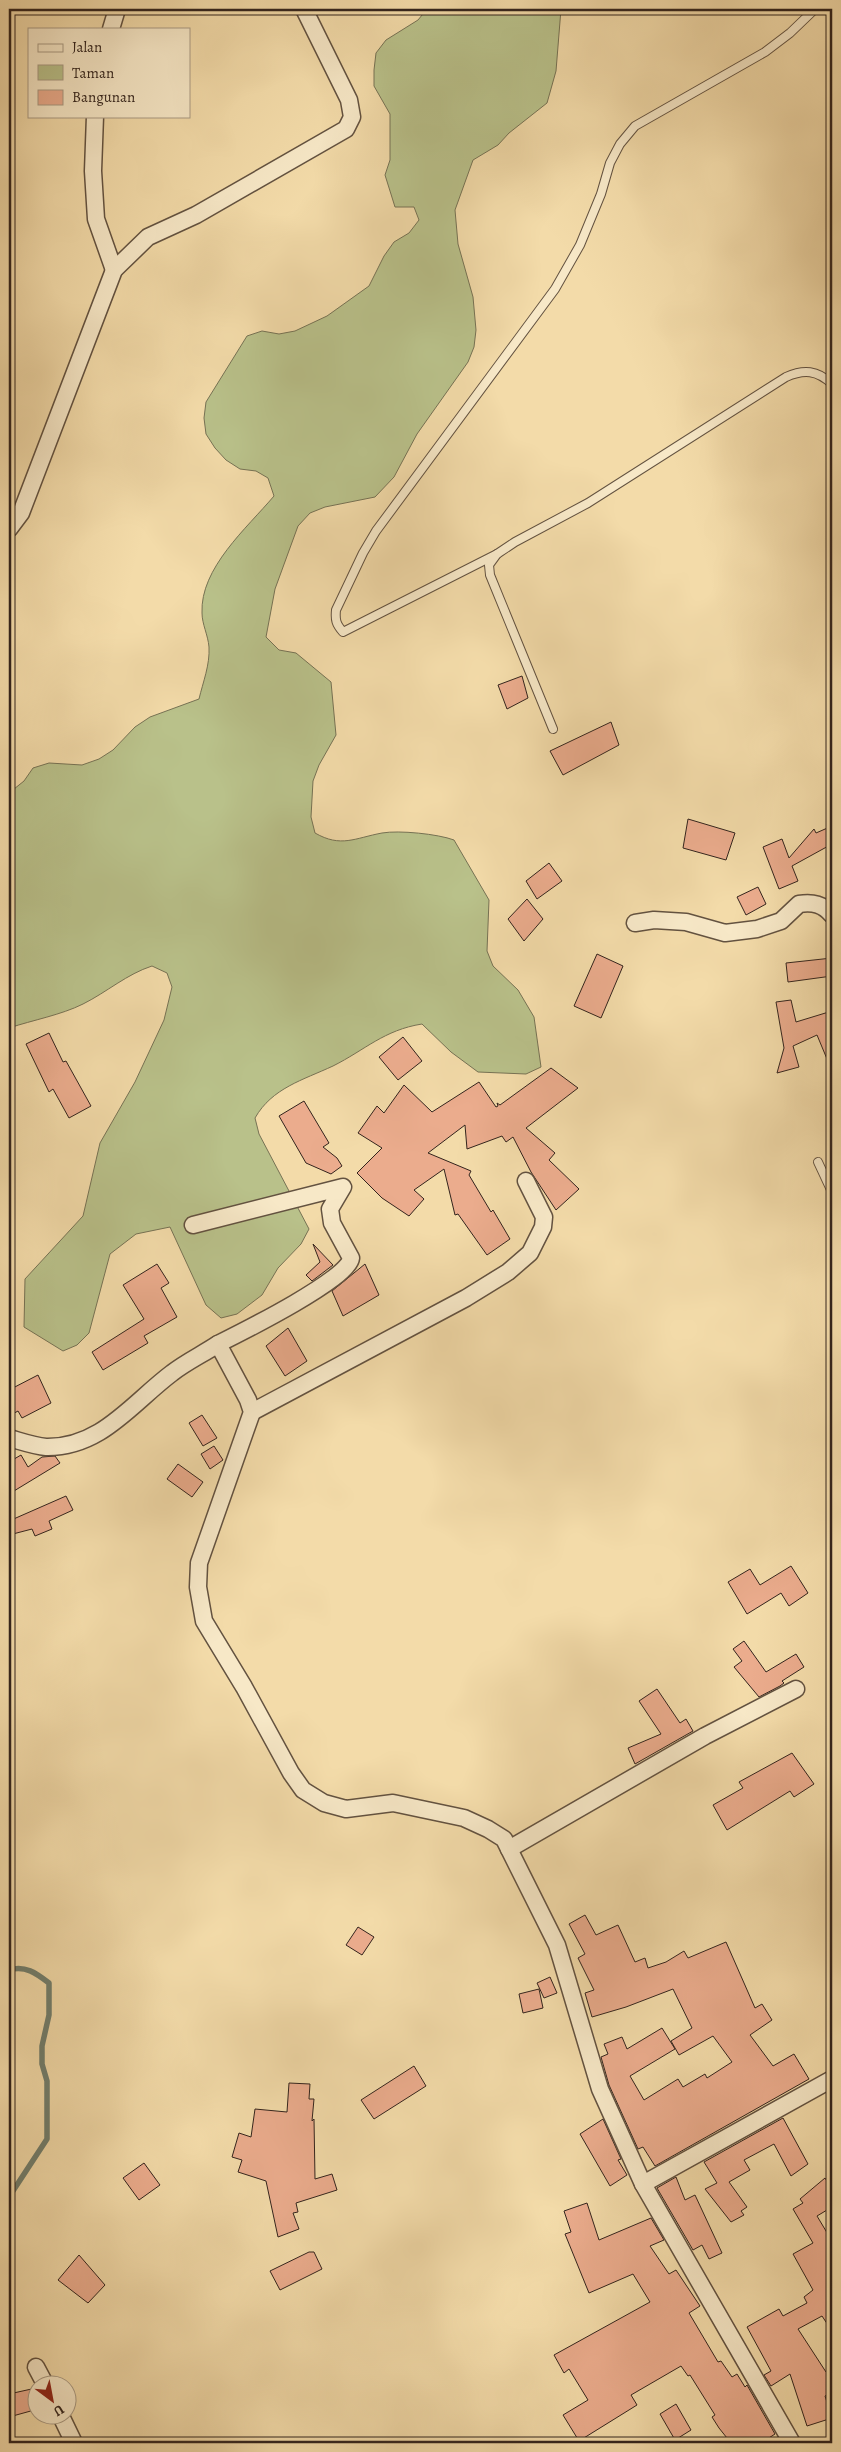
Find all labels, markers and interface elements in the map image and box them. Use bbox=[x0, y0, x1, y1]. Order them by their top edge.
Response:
legend bbox=[28, 28, 190, 118]
text: Jalan bbox=[72, 37, 102, 57]
text: Taman bbox=[72, 63, 114, 83]
text: Bangunan bbox=[72, 87, 135, 107]
north arrow bbox=[28, 2374, 78, 2424]
text: U bbox=[50, 2400, 68, 2421]

